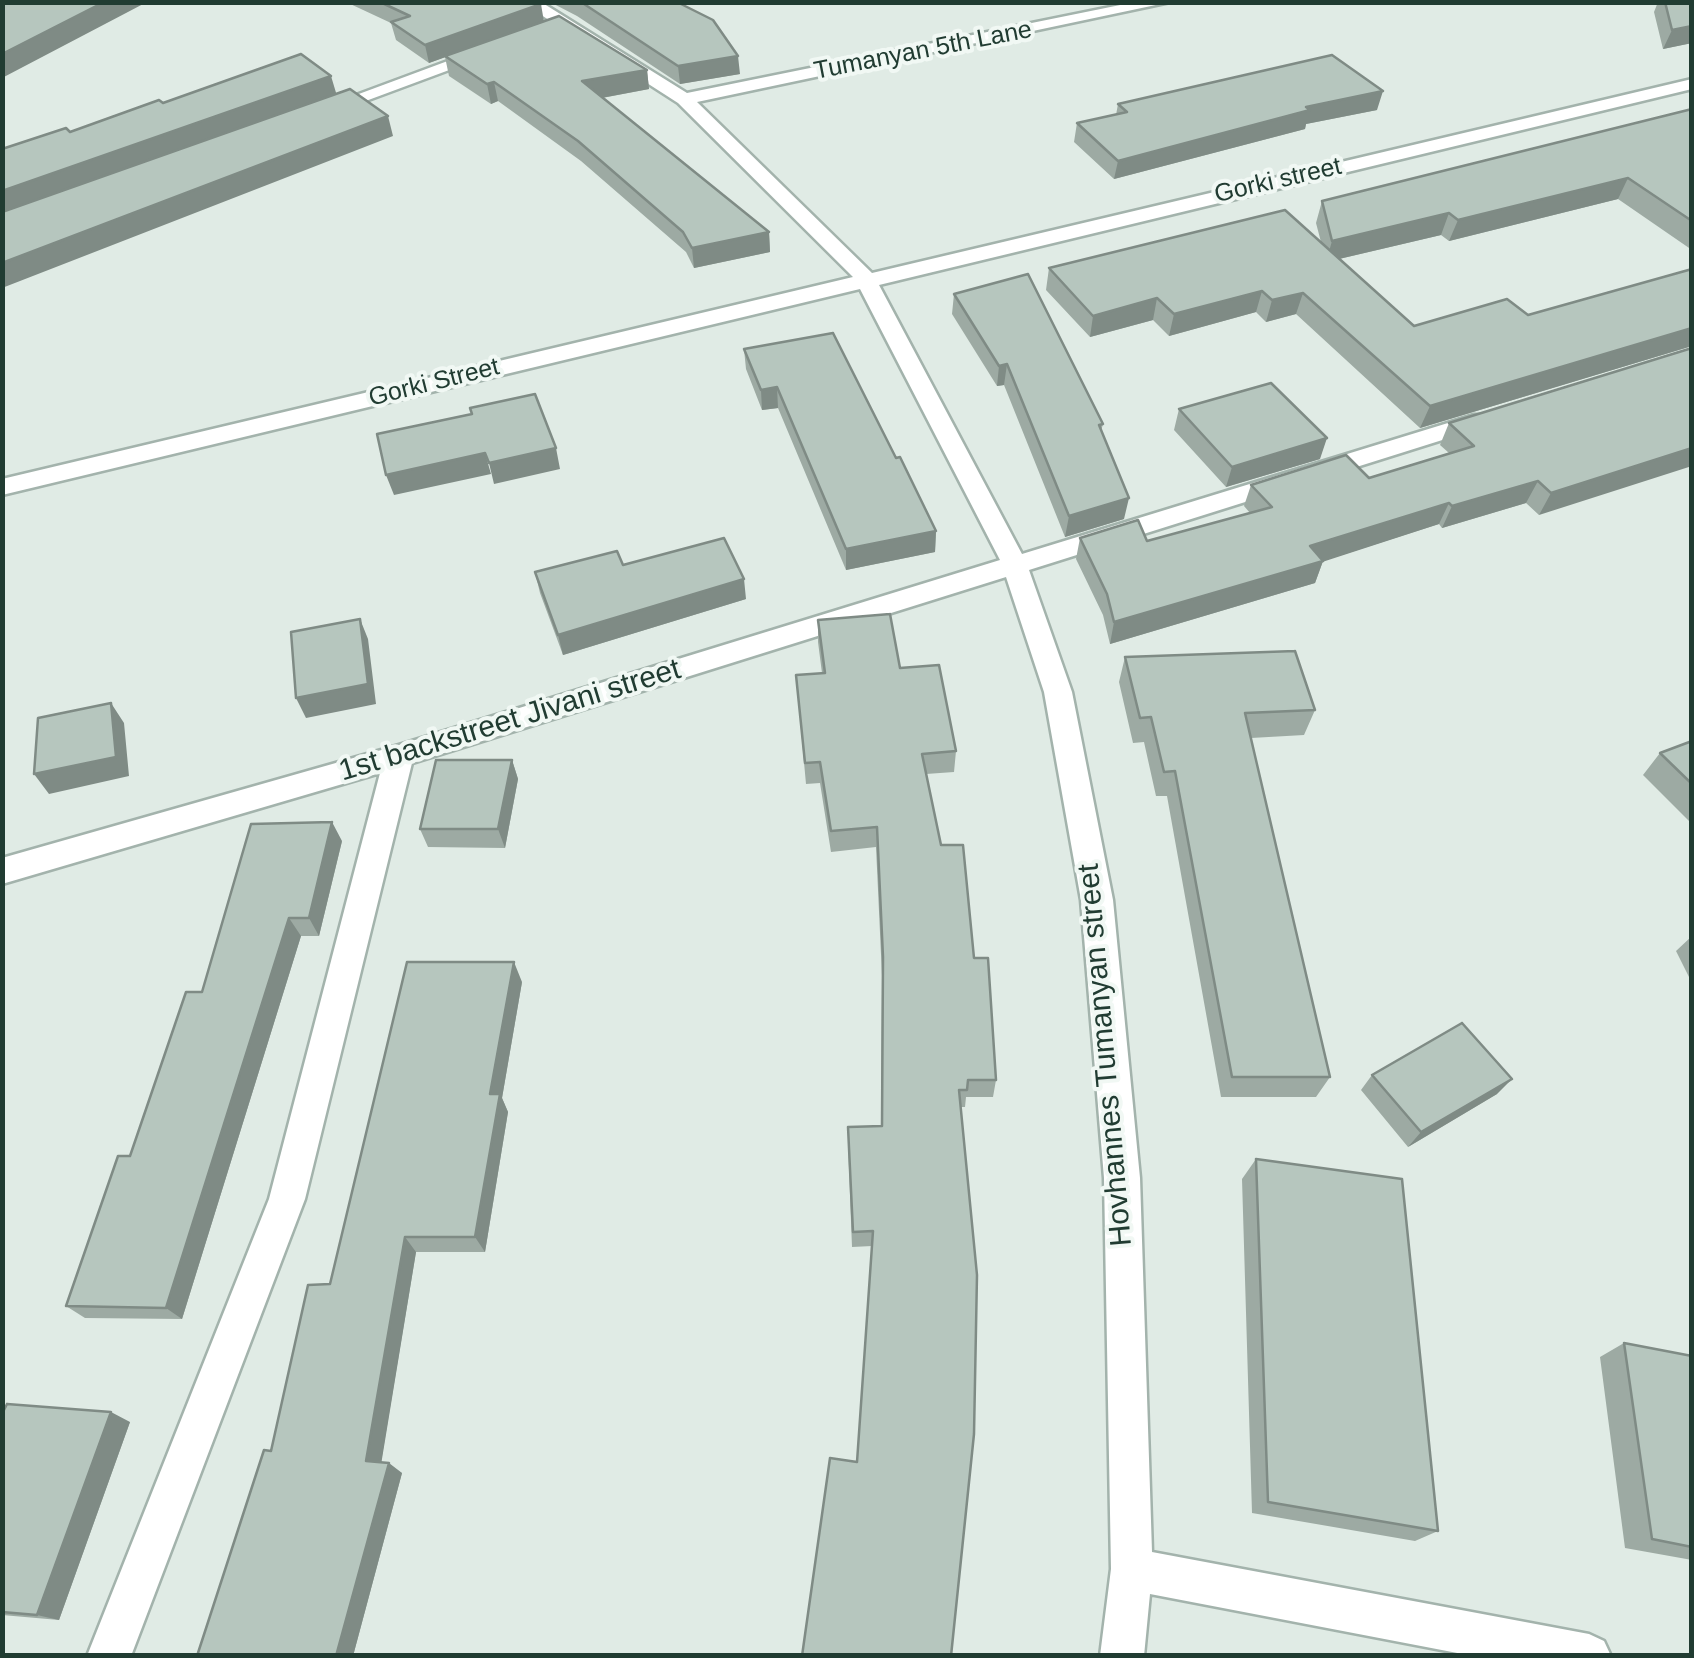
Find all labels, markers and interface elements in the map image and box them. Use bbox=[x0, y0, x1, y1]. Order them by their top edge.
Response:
street label: Tumanyan 5th Lane bbox=[811, 15, 1035, 87]
street label: Gorki street bbox=[1212, 152, 1344, 210]
street label: Gorki Street bbox=[366, 352, 502, 414]
street label: 1st backstreet Jivani street bbox=[335, 652, 685, 790]
street label: Hovhannes Tumanyan street bbox=[1071, 862, 1141, 1248]

